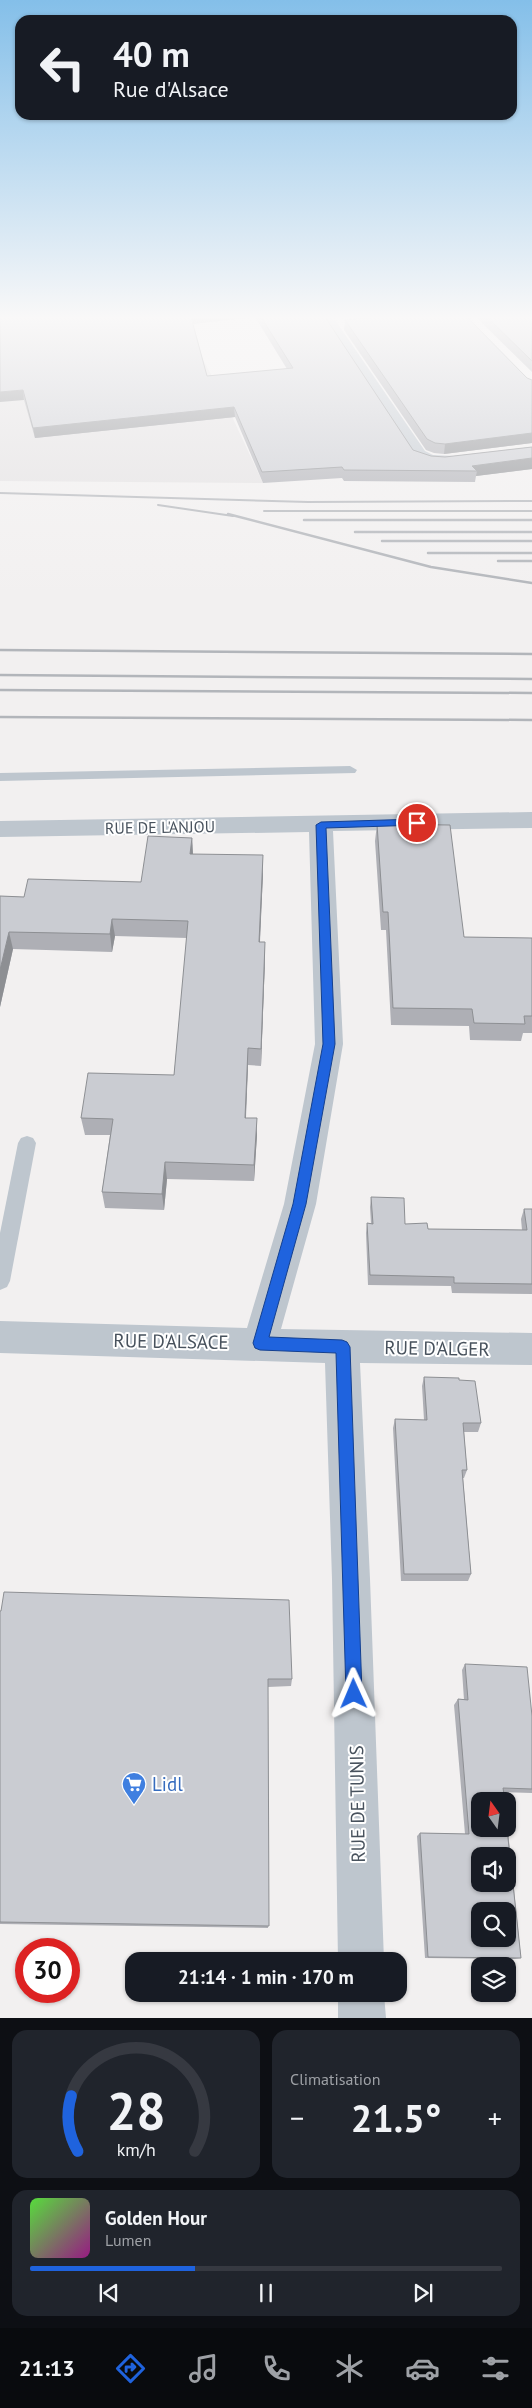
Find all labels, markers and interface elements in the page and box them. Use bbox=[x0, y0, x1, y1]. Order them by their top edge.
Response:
text: 40 m bbox=[113, 31, 190, 77]
icon: left bbox=[30, 35, 95, 100]
text: Rue d'Alsace bbox=[113, 75, 229, 103]
pin bbox=[396, 802, 438, 844]
icon: arrive bbox=[403, 809, 431, 837]
street label: RUE DE L'ANJOU bbox=[105, 816, 215, 838]
street label: RUE D'ALSACE bbox=[113, 1328, 229, 1354]
street label: RUE D'ALGER bbox=[384, 1335, 490, 1361]
position arrow bbox=[327, 1667, 379, 1719]
street label: RUE DE TUNIS bbox=[344, 1745, 370, 1863]
supermarket icon: Lidl bbox=[121, 1771, 147, 1805]
place label: Lidl bbox=[152, 1772, 183, 1796]
north arrow bbox=[471, 1792, 516, 1838]
map controls bbox=[471, 1792, 516, 2002]
button: sound bbox=[471, 1847, 516, 1892]
button: search bbox=[471, 1902, 516, 1947]
speed limit sign: 30 bbox=[15, 1938, 80, 2003]
button: layers bbox=[471, 1957, 516, 2002]
text: 21:14 · 1 min · 170 m bbox=[178, 1965, 354, 1989]
text: Climatisation bbox=[290, 2069, 380, 2089]
text: 28 bbox=[107, 2077, 165, 2144]
text: 21.5° bbox=[351, 2093, 441, 2142]
text: − bbox=[290, 2099, 304, 2136]
text: + bbox=[488, 2099, 502, 2136]
text: km/h bbox=[116, 2138, 156, 2161]
text: Golden Hour bbox=[105, 2206, 207, 2230]
text: Lumen bbox=[105, 2230, 151, 2250]
icon: previous bbox=[95, 2279, 123, 2307]
icon: pause bbox=[252, 2279, 280, 2307]
icon: next bbox=[409, 2279, 437, 2307]
icon: directions bbox=[113, 2351, 148, 2386]
icon: music bbox=[186, 2351, 221, 2386]
icon: phone bbox=[259, 2351, 294, 2386]
icon: climate bbox=[332, 2351, 367, 2386]
icon: car bbox=[405, 2351, 440, 2386]
icon: filters bbox=[478, 2351, 513, 2386]
text: 21:13 bbox=[19, 2354, 75, 2382]

